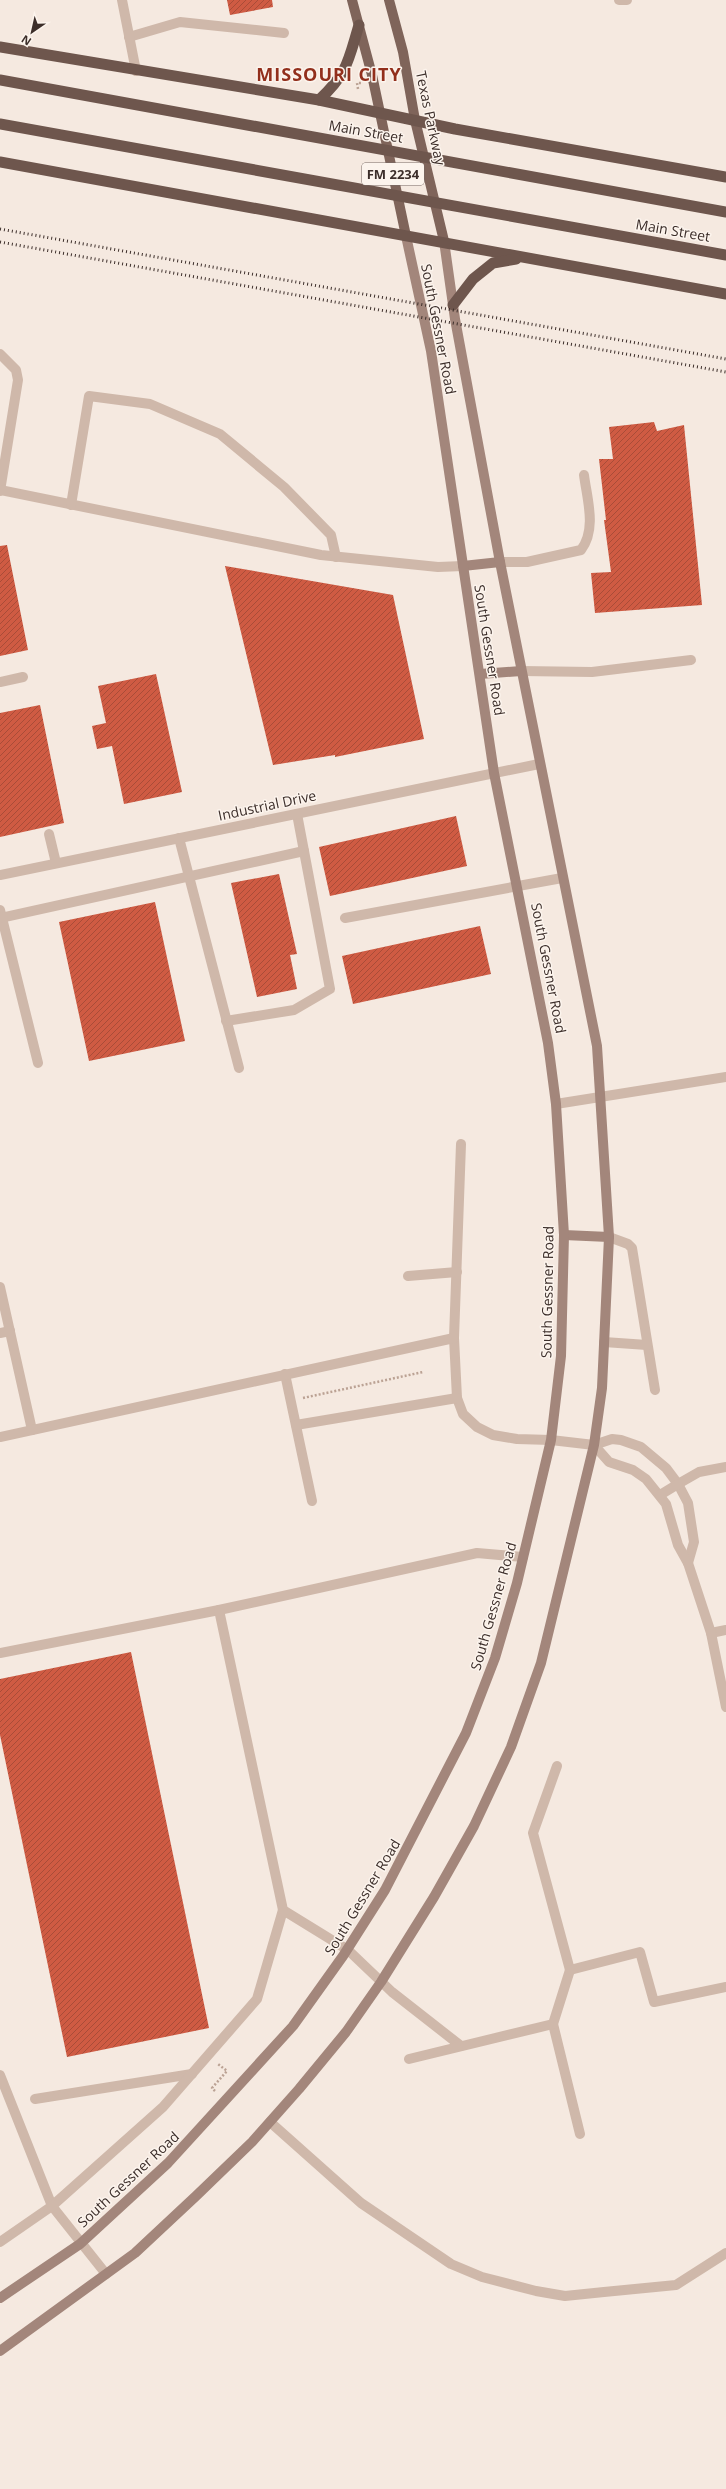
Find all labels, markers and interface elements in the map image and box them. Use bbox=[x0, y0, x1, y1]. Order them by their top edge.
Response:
north arrow bbox=[12, 12, 52, 52]
text: N bbox=[18, 32, 34, 49]
district label: MISSOURI CITY bbox=[256, 62, 402, 86]
street label: Texas Parkway bbox=[412, 69, 450, 168]
street label: Main Street bbox=[327, 115, 405, 147]
road number: FM 2234 bbox=[362, 163, 424, 185]
street label: Main Street bbox=[634, 214, 712, 246]
street label: South Gessner Road bbox=[417, 262, 461, 396]
street label: South Gessner Road bbox=[470, 583, 510, 717]
street label: Industrial Drive bbox=[216, 785, 318, 825]
street label: South Gessner Road bbox=[527, 901, 571, 1035]
street label: South Gessner Road bbox=[536, 1226, 558, 1358]
street label: South Gessner Road bbox=[466, 1540, 520, 1672]
street label: South Gessner Road bbox=[320, 1835, 404, 1959]
street label: South Gessner Road bbox=[73, 2127, 183, 2231]

